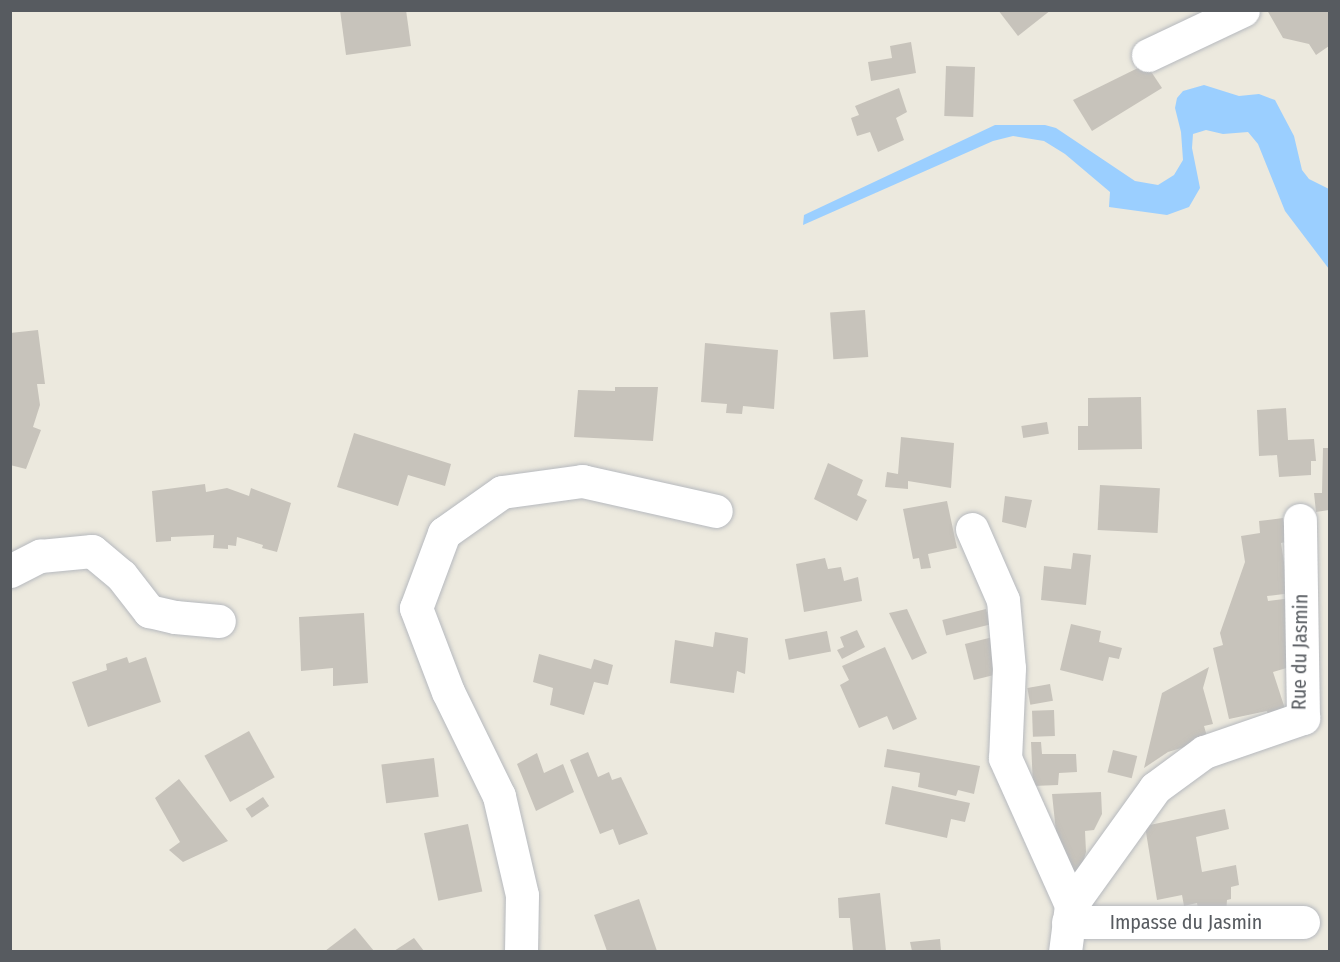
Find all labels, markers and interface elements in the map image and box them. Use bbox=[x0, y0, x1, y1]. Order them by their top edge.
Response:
street label: Rue du Jasmin bbox=[1287, 594, 1313, 710]
street label: Impasse du Jasmin bbox=[1110, 910, 1262, 934]

